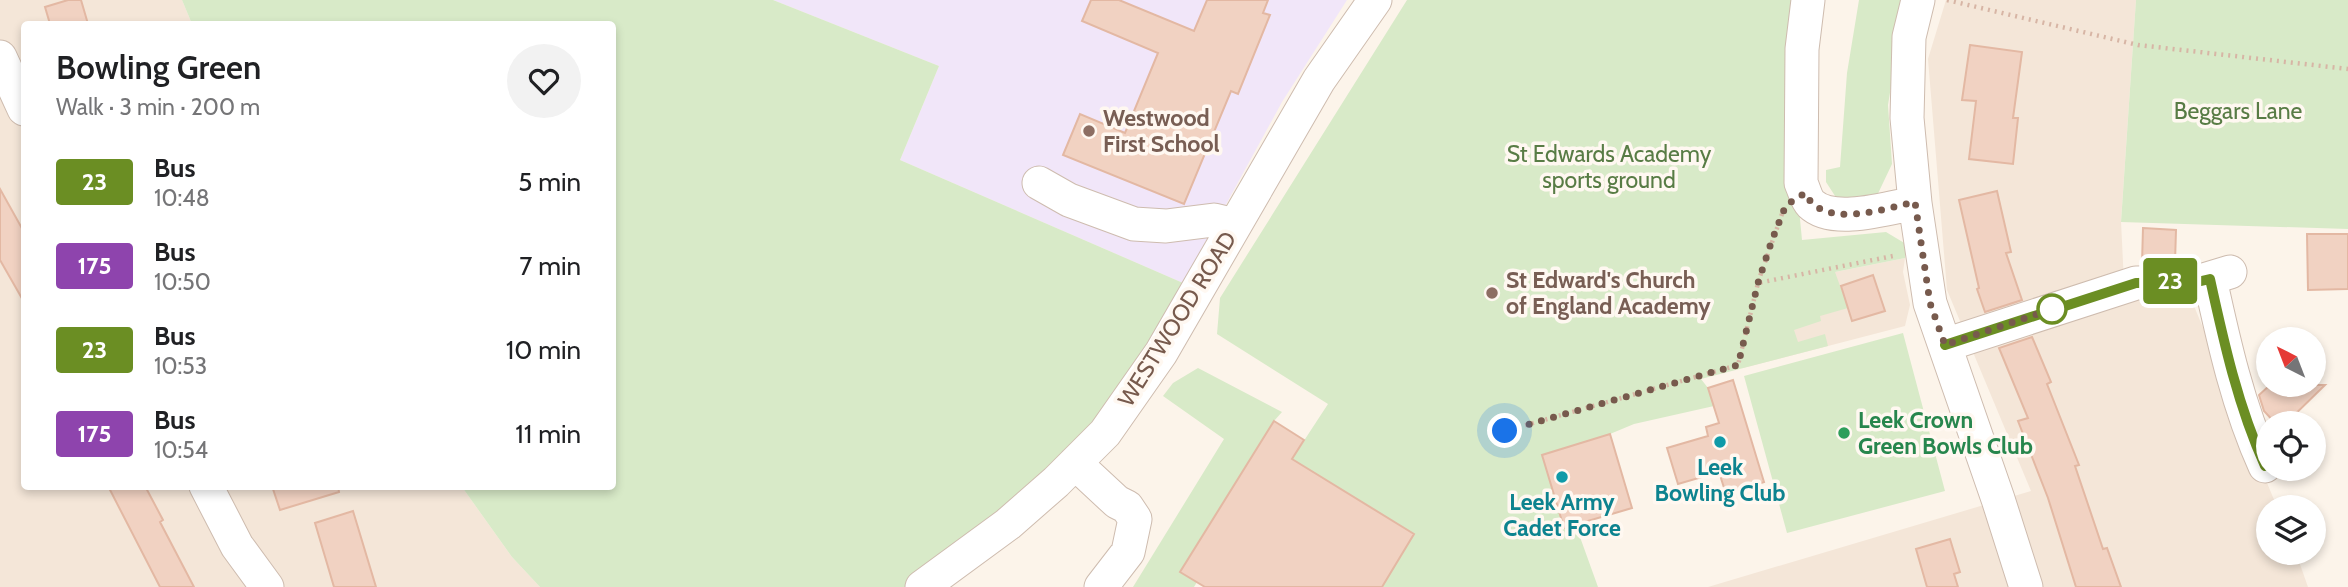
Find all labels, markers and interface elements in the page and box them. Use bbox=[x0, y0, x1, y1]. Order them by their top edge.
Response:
button: heart bbox=[507, 44, 581, 118]
text: Bowling Green bbox=[56, 47, 261, 87]
text: Walk · 3 min · 200 m bbox=[56, 93, 260, 121]
park label: Beggars Lane bbox=[2174, 97, 2303, 125]
place label: Westwood First School bbox=[1103, 104, 1220, 158]
marker: Westwood First School bbox=[1081, 123, 1097, 139]
park label: St Edwards Academy sports ground bbox=[1507, 140, 1712, 194]
text: Bus bbox=[154, 152, 195, 184]
text: 5 min bbox=[518, 166, 581, 198]
text: 23 bbox=[82, 167, 107, 196]
text: 10:48 bbox=[154, 184, 210, 212]
street label: WESTWOOD ROAD bbox=[1112, 226, 1242, 412]
text: Bus bbox=[154, 236, 195, 268]
text: 7 min bbox=[519, 250, 581, 282]
text: 175 bbox=[78, 251, 111, 280]
line badge: 23 bbox=[2138, 258, 2202, 304]
place label: St Edward's Church of England Academy bbox=[1506, 266, 1711, 320]
text: 23 bbox=[2157, 266, 2183, 295]
text: 10:50 bbox=[154, 268, 211, 296]
marker: St Edward's Church of England Academy bbox=[1484, 285, 1500, 301]
unlabelled marker bbox=[2037, 294, 2067, 324]
text: Bus bbox=[154, 320, 195, 352]
north arrow bbox=[2256, 327, 2326, 397]
map controls bbox=[2256, 327, 2326, 565]
text: 10 min bbox=[506, 334, 581, 366]
text: 23 bbox=[82, 335, 107, 364]
text: 10:53 bbox=[154, 352, 207, 380]
text: Bus bbox=[154, 404, 195, 436]
place label: Leek Crown Green Bowls Club bbox=[1858, 406, 2033, 460]
button: locate bbox=[2256, 411, 2326, 481]
your location bbox=[1487, 413, 1522, 448]
text: 11 min bbox=[515, 418, 581, 450]
text: 175 bbox=[78, 419, 111, 448]
marker: Leek Crown Green Bowls Club bbox=[1836, 425, 1852, 441]
marker: Leek Bowling Club bbox=[1712, 434, 1728, 450]
text: 10:54 bbox=[154, 436, 208, 464]
place label: Leek Bowling Club bbox=[1655, 453, 1785, 507]
marker: Leek Army Cadet Force bbox=[1554, 469, 1570, 485]
place label: Leek Army Cadet Force bbox=[1503, 488, 1621, 542]
button: layers bbox=[2256, 495, 2326, 565]

